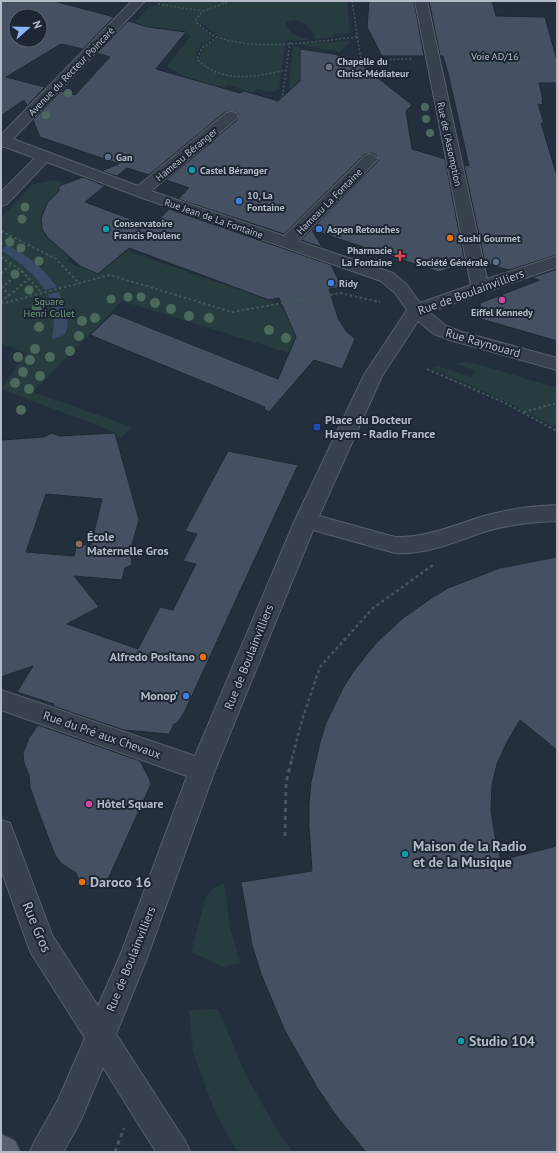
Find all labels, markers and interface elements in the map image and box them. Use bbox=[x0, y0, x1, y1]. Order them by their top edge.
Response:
north arrow bbox=[8, 8, 48, 48]
text: N bbox=[30, 19, 45, 30]
street label: Avenue du Recteur Poincaré bbox=[25, 24, 117, 119]
street label: Voie AD/16 bbox=[470, 50, 519, 63]
place label: Chapelle du Christ-Médiateur bbox=[337, 55, 409, 80]
marker: Chapelle du Christ-Médiateur bbox=[324, 62, 334, 72]
street label: Rue de l'Assomption bbox=[434, 101, 465, 188]
street label: Hameau Béranger bbox=[153, 124, 220, 184]
place label: Gan bbox=[116, 151, 133, 164]
marker: Gan bbox=[103, 152, 113, 162]
place label: Castel Béranger bbox=[200, 164, 268, 177]
marker: Castel Béranger bbox=[187, 165, 197, 175]
street label: Hameau La Fontaine bbox=[294, 166, 365, 237]
place label: 10, La Fontaine bbox=[247, 189, 285, 214]
street label: Rue Jean de La Fontaine bbox=[163, 195, 265, 241]
marker: 10, La Fontaine bbox=[234, 196, 244, 206]
place label: Conservatoire Francis Poulenc bbox=[114, 217, 181, 242]
place label: Aspen Retouches bbox=[327, 223, 400, 236]
marker: Conservatoire Francis Poulenc bbox=[101, 224, 111, 234]
marker: Aspen Retouches bbox=[314, 224, 324, 234]
place label: Sushi Gourmet bbox=[458, 232, 521, 245]
marker: Sushi Gourmet bbox=[445, 233, 455, 243]
place label: Pharmacie La Fontaine bbox=[342, 244, 392, 269]
marker: Pharmacie La Fontaine bbox=[395, 251, 405, 261]
place label: Société Générale bbox=[416, 256, 488, 269]
marker: Société Générale bbox=[491, 257, 501, 267]
street label: Rue de Boulainvilliers bbox=[416, 265, 526, 318]
place label: Ridy bbox=[339, 277, 358, 290]
marker: Ridy bbox=[326, 278, 336, 288]
park label: Square Henri Collet bbox=[23, 295, 75, 320]
marker: Eiffel Kennedy bbox=[497, 295, 507, 305]
place label: Eiffel Kennedy bbox=[471, 306, 533, 319]
street label: Rue Raynouard bbox=[444, 325, 522, 360]
place label: Place du Docteur Hayem - Radio France bbox=[325, 412, 435, 441]
marker: Place du Docteur Hayem - Radio France bbox=[312, 422, 322, 432]
place label: École Maternelle Gros bbox=[87, 529, 169, 558]
marker: École Maternelle Gros bbox=[74, 539, 84, 549]
street label: Rue de Boulainvilliers bbox=[221, 602, 276, 712]
place label: Alfredo Positano bbox=[110, 649, 196, 664]
marker: Alfredo Positano bbox=[198, 652, 208, 662]
place label: Monop’ bbox=[141, 688, 178, 703]
marker: Monop’ bbox=[181, 691, 191, 701]
street label: Rue du Pré aux Chevaux bbox=[41, 707, 163, 762]
place label: Hôtel Square bbox=[97, 796, 164, 811]
marker: Hôtel Square bbox=[84, 799, 94, 809]
place label: Maison de la Radio et de la Musique bbox=[413, 837, 527, 871]
marker: Maison de la Radio et de la Musique bbox=[400, 849, 410, 859]
place label: Daroco 16 bbox=[90, 873, 151, 891]
marker: Daroco 16 bbox=[77, 877, 87, 887]
street label: Rue Gros bbox=[18, 899, 56, 955]
street label: Rue de Boulainvilliers bbox=[103, 904, 158, 1014]
place label: Studio 104 bbox=[469, 1032, 535, 1050]
marker: Studio 104 bbox=[456, 1036, 466, 1046]

